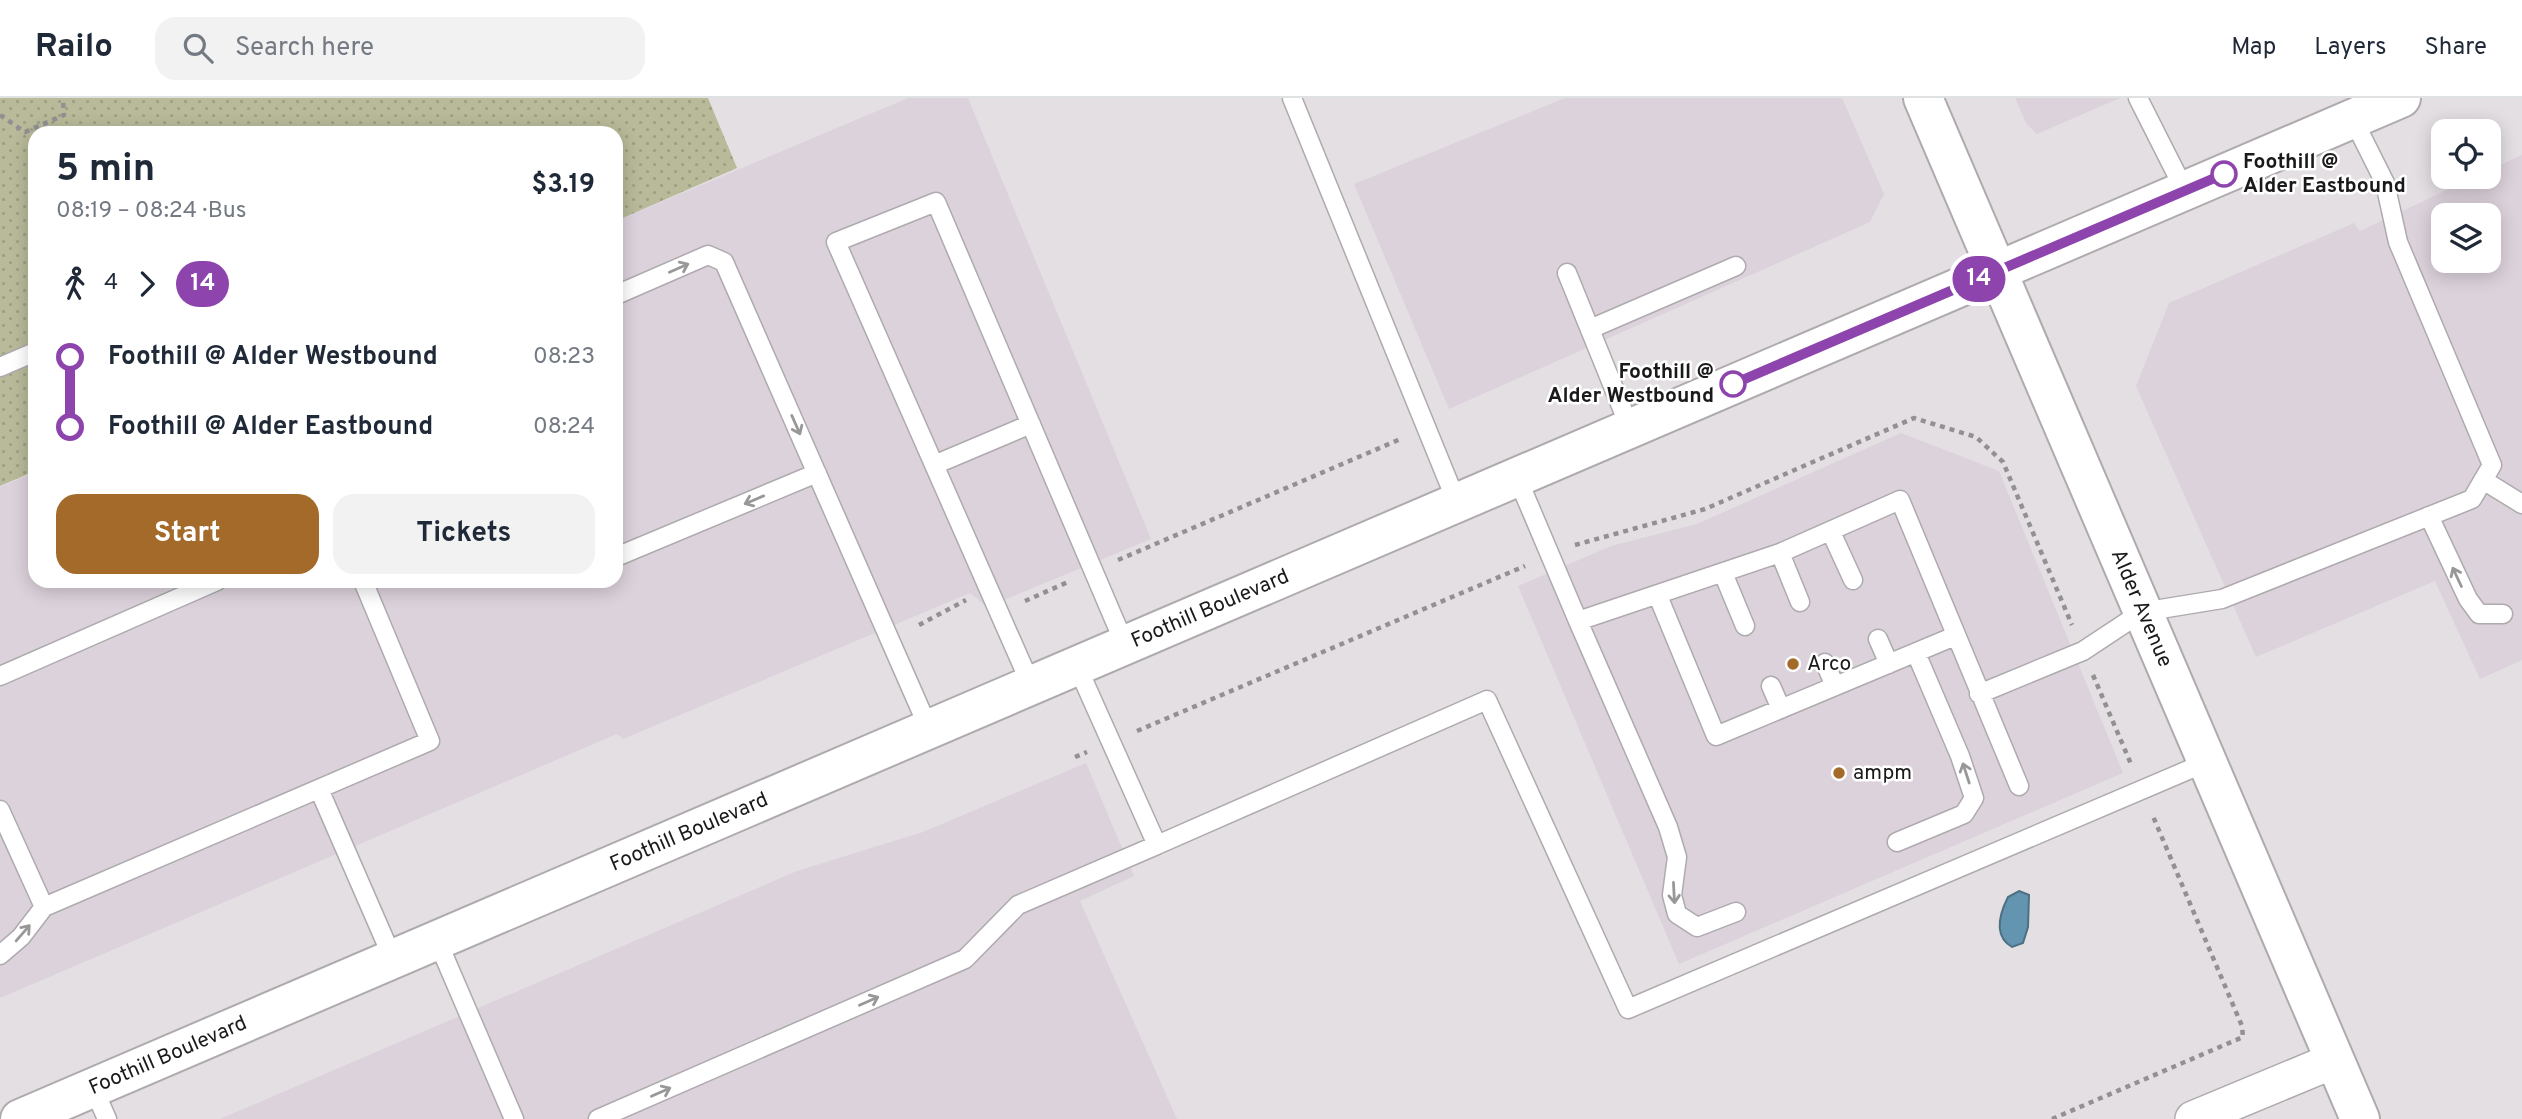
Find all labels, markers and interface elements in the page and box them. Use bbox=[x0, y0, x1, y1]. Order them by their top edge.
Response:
search box bbox=[155, 17, 645, 80]
text: Railo bbox=[35, 27, 113, 69]
icon: search bbox=[179, 29, 217, 67]
text: Search here bbox=[235, 32, 374, 65]
text: Map bbox=[2231, 33, 2276, 63]
text: Layers bbox=[2314, 33, 2386, 63]
text: Share bbox=[2424, 33, 2487, 63]
map controls bbox=[2431, 119, 2501, 273]
button: locate bbox=[2431, 119, 2501, 189]
text: 5 min bbox=[56, 146, 155, 195]
place label: Foothill @ Alder Eastbound bbox=[2243, 149, 2406, 200]
marker: Foothill @ Alder Eastbound bbox=[2211, 161, 2237, 187]
text: $3.19 bbox=[532, 169, 595, 202]
text: 08:19 – 08:24 · Bus bbox=[56, 197, 247, 226]
button: layers bbox=[2431, 203, 2501, 273]
line badge: 14 bbox=[1948, 256, 2010, 302]
one-way arrow bbox=[667, 261, 689, 274]
text: 14 bbox=[1966, 264, 1992, 294]
icon: walk bbox=[56, 265, 94, 303]
icon: forward bbox=[128, 265, 166, 303]
text: 4 bbox=[104, 269, 118, 298]
text: 14 bbox=[190, 269, 215, 299]
text: Foothill @ Alder Westbound bbox=[108, 341, 438, 374]
text: 08:23 bbox=[533, 343, 595, 372]
place label: Foothill @ Alder Westbound bbox=[1547, 359, 1714, 410]
marker: Foothill @ Alder Westbound bbox=[1720, 371, 1746, 397]
text: Foothill @ Alder Eastbound bbox=[108, 411, 433, 444]
text: 08:24 bbox=[533, 413, 595, 442]
one-way arrow bbox=[790, 414, 803, 435]
button: Start bbox=[56, 494, 319, 574]
button: Tickets bbox=[333, 494, 595, 574]
one-way arrow bbox=[743, 494, 765, 507]
street label: Alder Avenue bbox=[2104, 545, 2179, 671]
street label: Foothill Boulevard bbox=[1127, 563, 1293, 654]
one-way arrow bbox=[2450, 566, 2463, 587]
place label: Arco bbox=[1807, 651, 1851, 678]
marker: Arco bbox=[1785, 656, 1801, 672]
place label: ampm bbox=[1853, 760, 1912, 787]
one-way arrow bbox=[1959, 763, 1971, 785]
marker: ampm bbox=[1831, 765, 1847, 781]
street label: Foothill Boulevard bbox=[606, 786, 772, 878]
one-way arrow bbox=[1668, 882, 1681, 905]
one-way arrow bbox=[15, 924, 31, 942]
one-way arrow bbox=[858, 994, 880, 1007]
street label: Foothill Boulevard bbox=[85, 1010, 251, 1101]
one-way arrow bbox=[650, 1085, 671, 1098]

